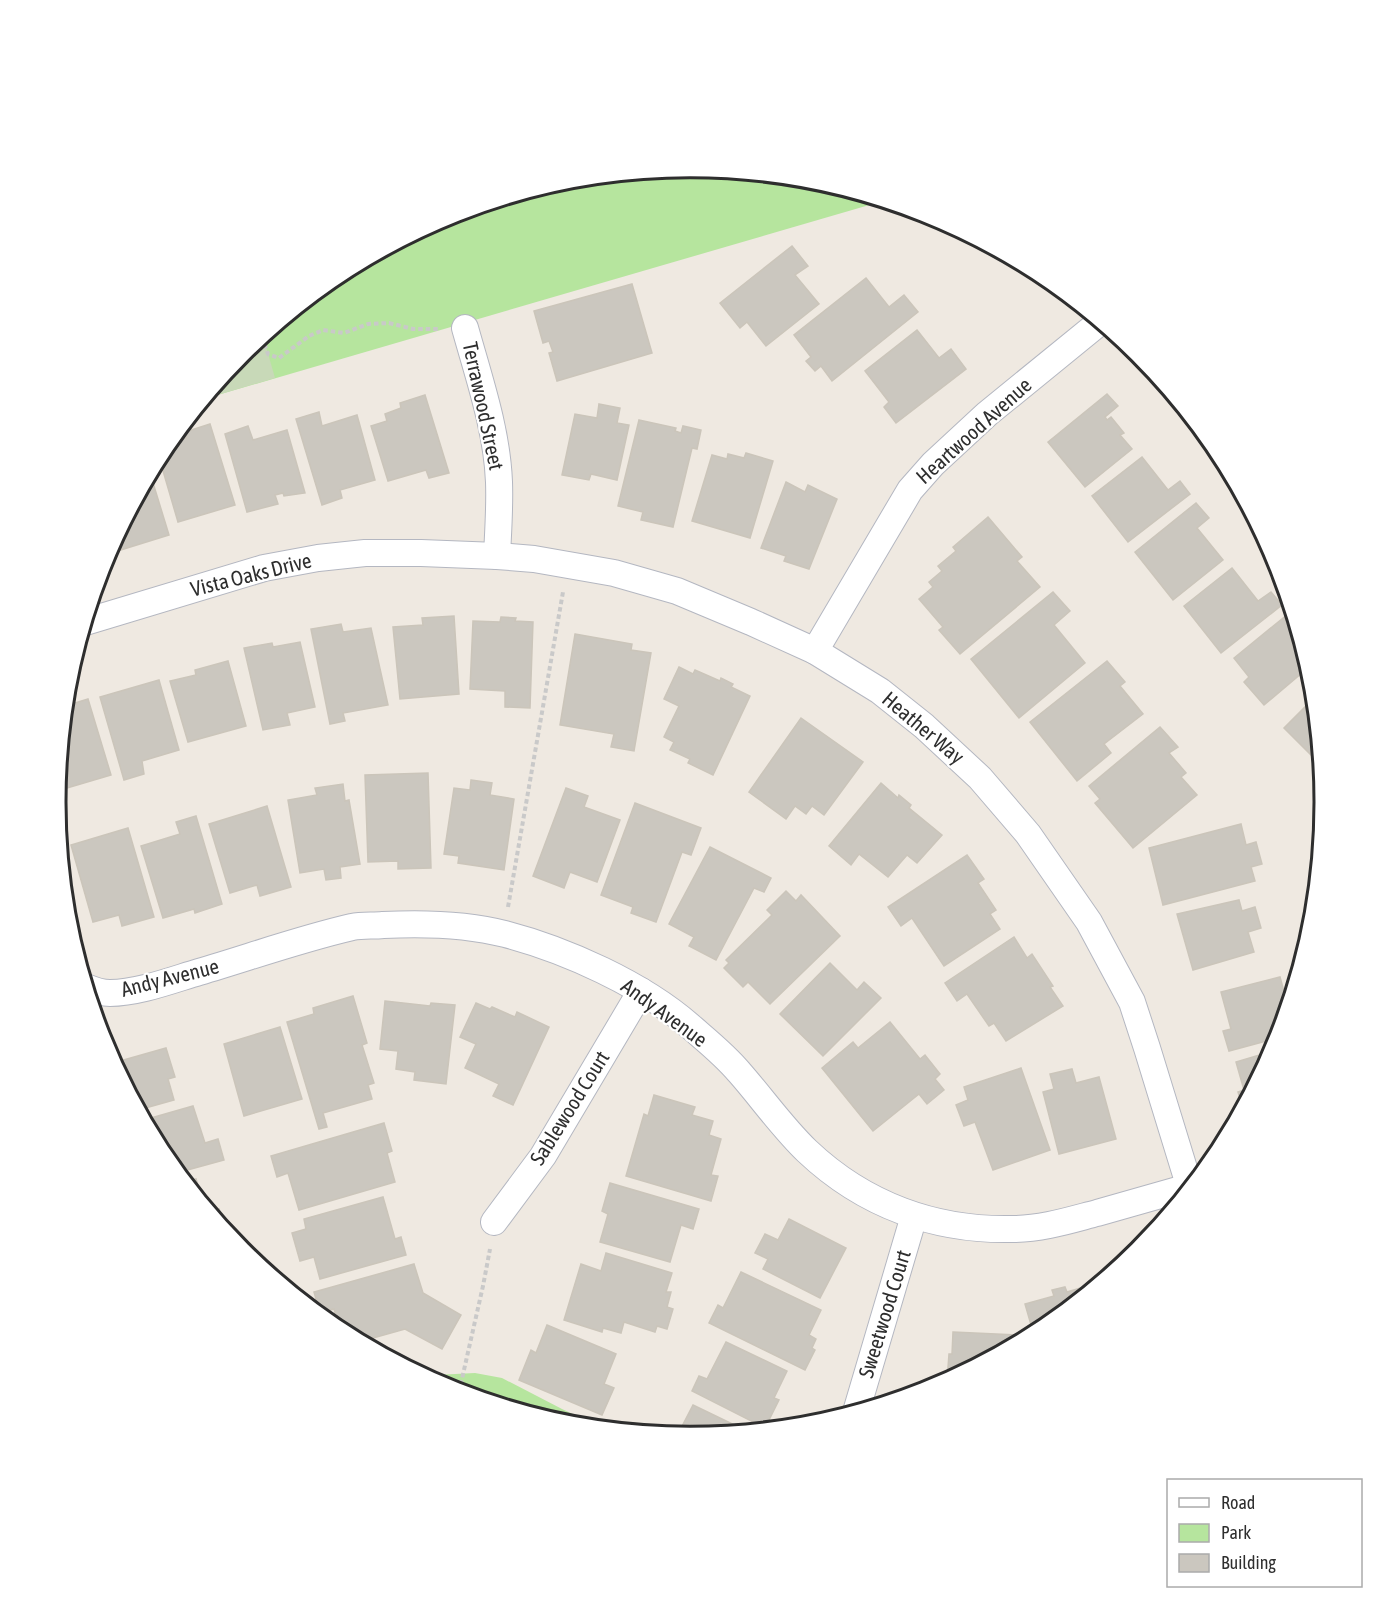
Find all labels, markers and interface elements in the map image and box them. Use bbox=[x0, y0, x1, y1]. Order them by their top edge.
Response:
street label: Terrawood Street bbox=[459, 340, 509, 472]
street label: Heartwood Avenue bbox=[911, 372, 1036, 488]
street label: Vista Oaks Drive bbox=[188, 547, 314, 601]
street label: Heather Way bbox=[878, 686, 970, 769]
street label: Andy Avenue bbox=[118, 953, 221, 1001]
street label: Andy Avenue bbox=[617, 973, 712, 1051]
street label: Sablewood Court bbox=[525, 1046, 614, 1169]
street label: Sweetwood Court bbox=[853, 1247, 915, 1380]
legend bbox=[1167, 1479, 1362, 1587]
text: Road bbox=[1221, 1492, 1255, 1513]
text: Park bbox=[1221, 1522, 1251, 1543]
text: Building bbox=[1221, 1552, 1276, 1573]

